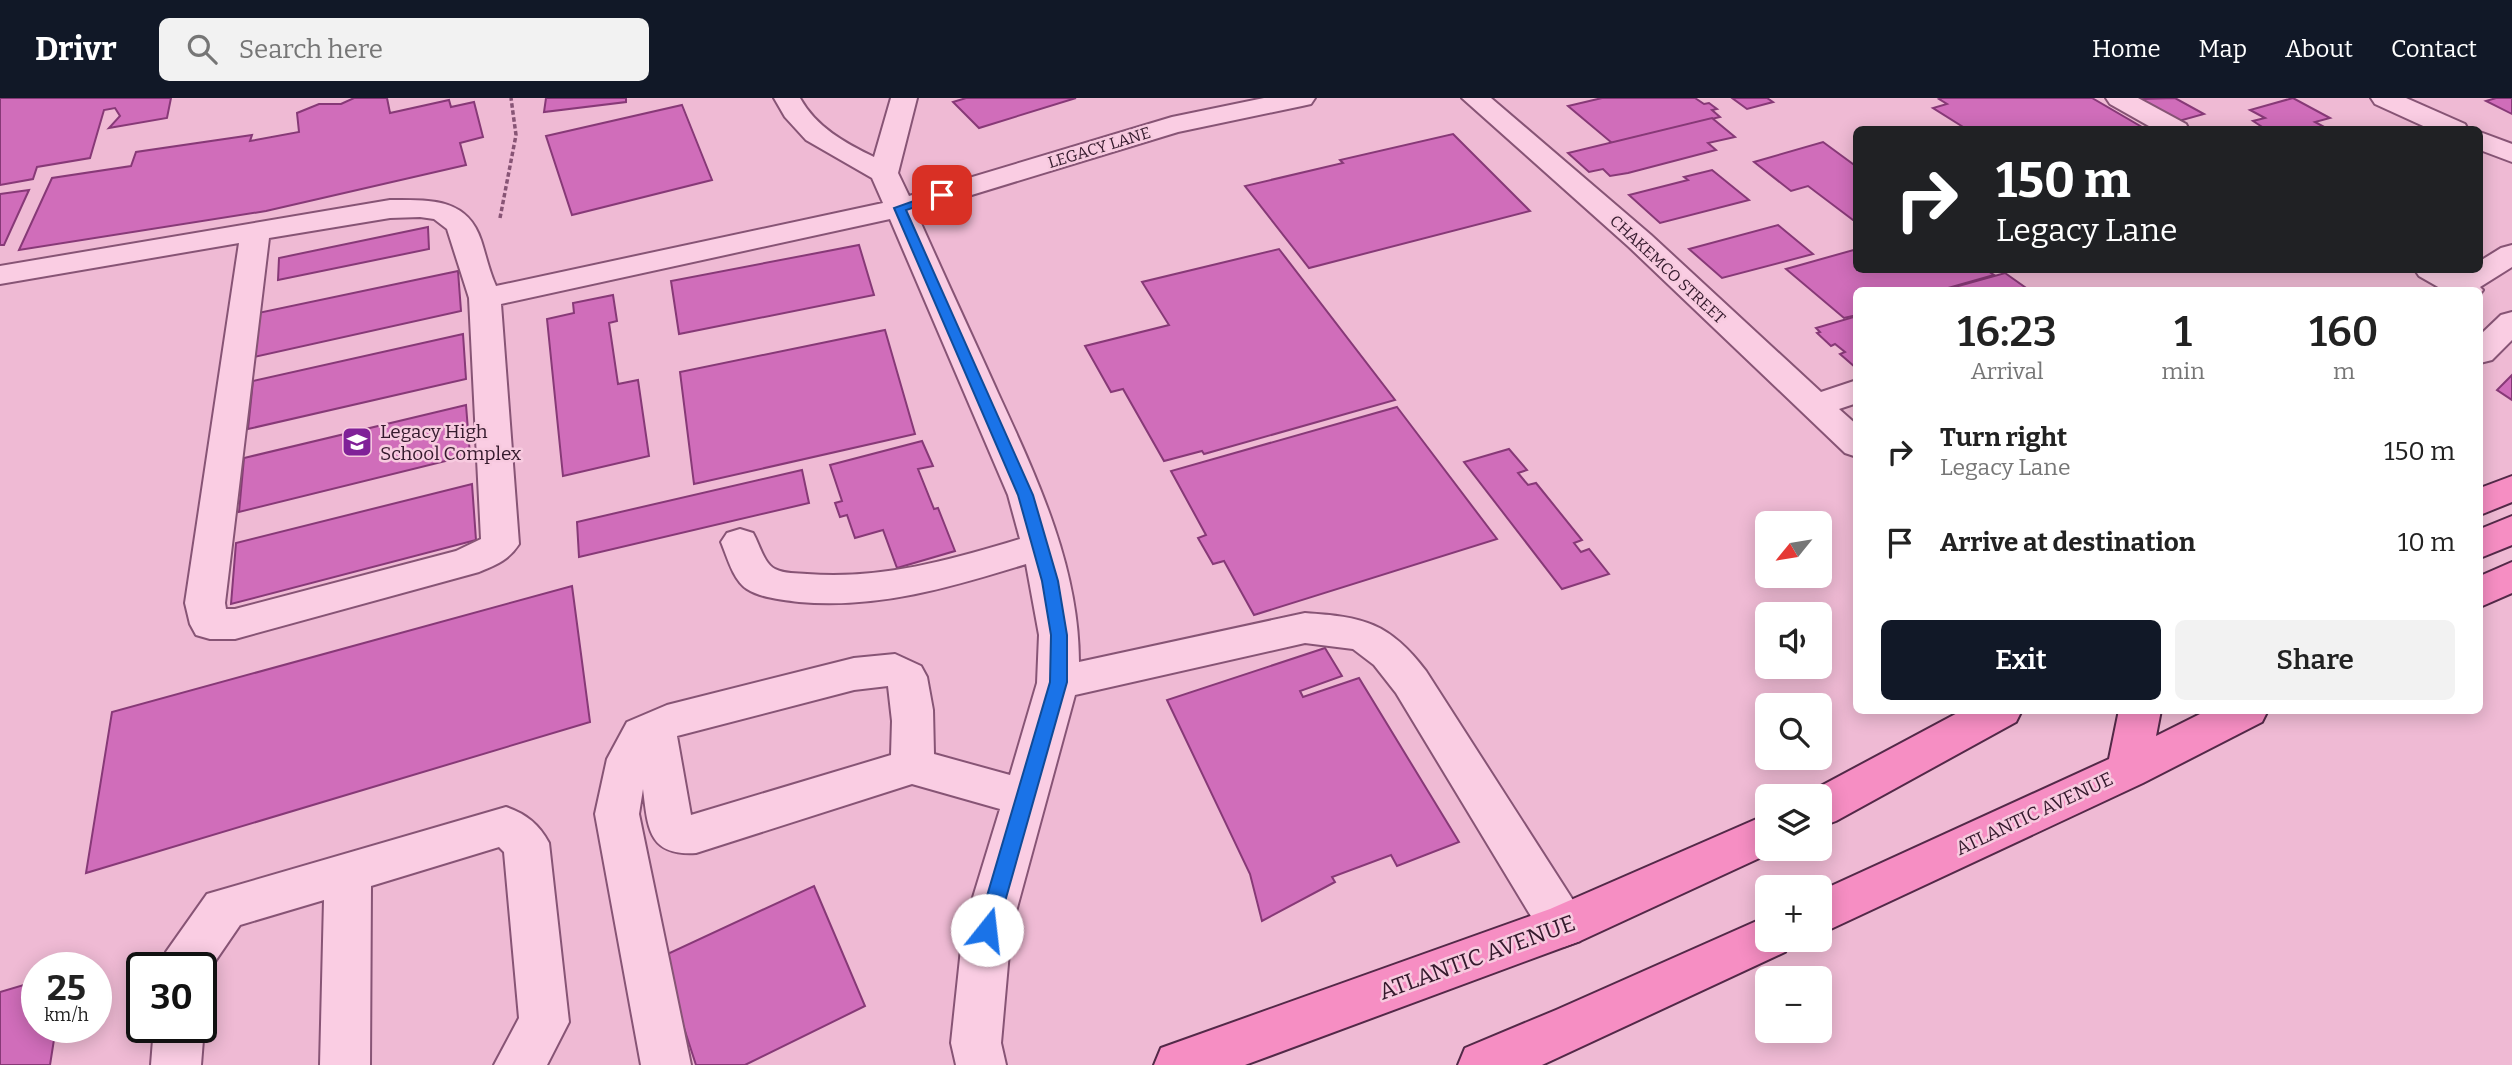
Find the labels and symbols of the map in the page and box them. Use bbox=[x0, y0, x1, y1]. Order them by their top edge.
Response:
street label: LEGACY LANE bbox=[1045, 123, 1153, 172]
pin bbox=[912, 165, 972, 225]
street label: CHAKEMCO STREET bbox=[1606, 211, 1729, 328]
place label: Legacy High School Complex bbox=[380, 420, 522, 465]
school or university icon: Legacy High School Complex bbox=[340, 425, 374, 459]
north arrow bbox=[1755, 511, 1832, 588]
street label: ATLANTIC AVENUE bbox=[1952, 767, 2117, 860]
position arrow bbox=[950, 893, 1024, 967]
street label: ATLANTIC AVENUE bbox=[1375, 908, 1579, 1006]
speed limit sign: 30 bbox=[126, 952, 217, 1043]

